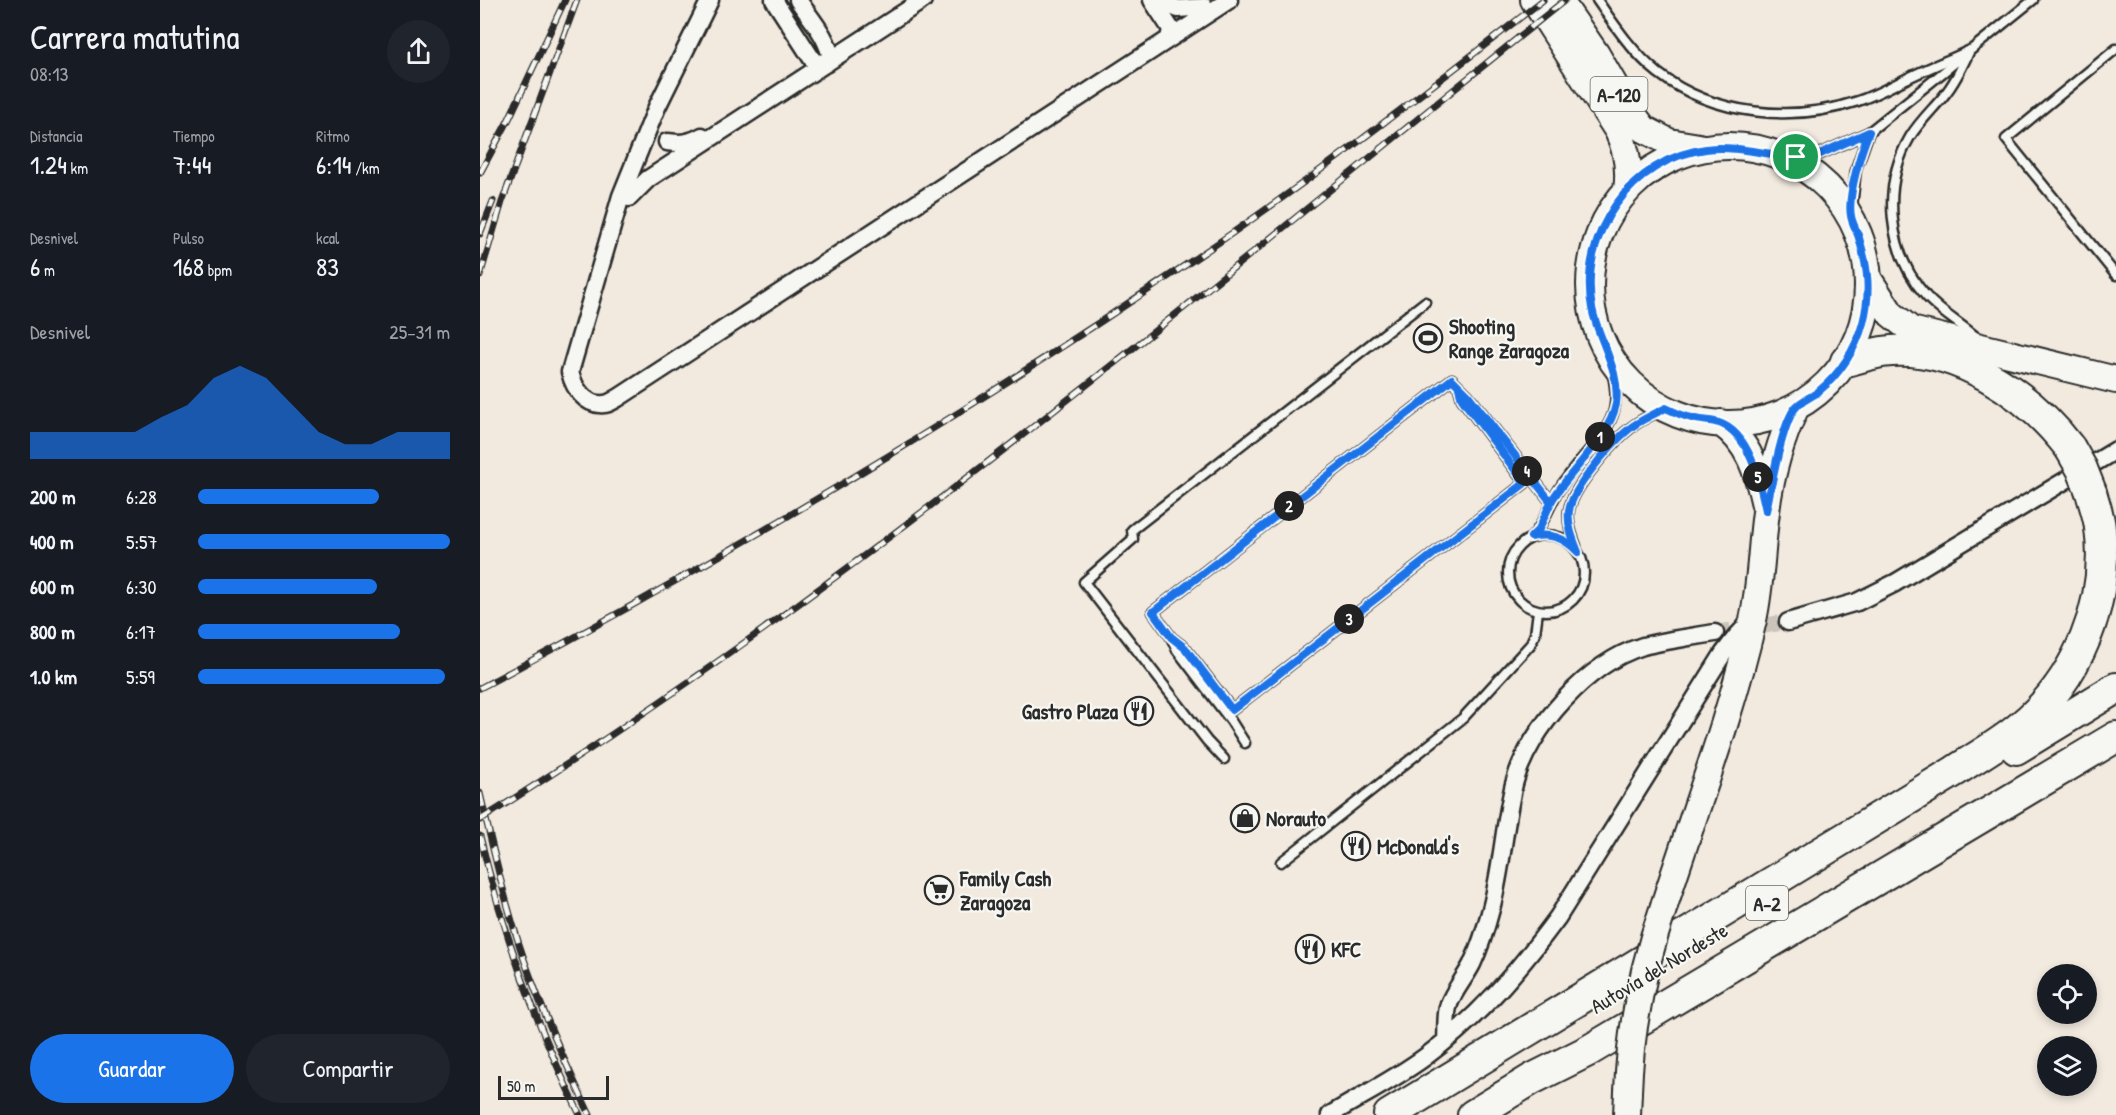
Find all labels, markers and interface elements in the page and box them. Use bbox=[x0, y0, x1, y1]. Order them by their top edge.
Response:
text: Carrera matutina bbox=[30, 15, 239, 59]
button: share bbox=[387, 20, 450, 83]
text: 08:13 bbox=[30, 60, 68, 87]
road number: A-120 bbox=[1590, 77, 1648, 111]
text: Distancia bbox=[30, 125, 82, 147]
text: Tiempo bbox=[173, 125, 215, 147]
text: Ritmo bbox=[316, 125, 350, 147]
pin bbox=[1770, 131, 1821, 182]
icon: arrive bbox=[1779, 140, 1812, 173]
text: 1.24 bbox=[30, 147, 67, 182]
text: 7:44 bbox=[173, 147, 211, 182]
text: 6:14 bbox=[316, 147, 352, 182]
text: km bbox=[67, 157, 88, 179]
text: /km bbox=[352, 157, 380, 179]
text: Desnivel bbox=[30, 227, 78, 249]
text: Pulso bbox=[173, 227, 204, 249]
text: kcal bbox=[316, 227, 339, 249]
text: 6 bbox=[30, 249, 40, 284]
text: 168 bbox=[173, 249, 204, 284]
text: 83 bbox=[316, 249, 339, 284]
text: m bbox=[40, 259, 55, 281]
text: bpm bbox=[204, 259, 232, 281]
place label: Shooting Range Zaragoza bbox=[1449, 312, 1570, 366]
text: Desnivel bbox=[30, 318, 90, 345]
text: 25–31 m bbox=[389, 318, 450, 345]
sports icon: Shooting Range Zaragoza bbox=[1412, 322, 1444, 354]
pin: 1 bbox=[1585, 422, 1615, 452]
text: 1 bbox=[1597, 426, 1603, 448]
pin: 4 bbox=[1512, 456, 1542, 486]
text: 4 bbox=[1524, 460, 1530, 482]
pin: 5 bbox=[1743, 462, 1773, 492]
text: 5 bbox=[1755, 466, 1761, 488]
text: 200 m bbox=[30, 483, 75, 510]
text: 6:28 bbox=[126, 483, 157, 510]
pin: 2 bbox=[1274, 491, 1304, 521]
text: 2 bbox=[1285, 495, 1293, 517]
text: 400 m bbox=[30, 528, 74, 555]
text: 5:57 bbox=[126, 528, 157, 555]
text: 600 m bbox=[30, 573, 74, 600]
text: 6:30 bbox=[126, 573, 157, 600]
pin: 3 bbox=[1334, 604, 1364, 634]
text: 3 bbox=[1345, 608, 1353, 630]
text: 800 m bbox=[30, 618, 75, 645]
text: 6:17 bbox=[126, 618, 156, 645]
text: 1.0 km bbox=[30, 663, 77, 690]
text: 5:59 bbox=[126, 663, 155, 690]
restaurant icon: Gastro Plaza bbox=[1123, 695, 1155, 727]
place label: Gastro Plaza bbox=[1022, 697, 1119, 726]
shop icon: Norauto bbox=[1229, 802, 1261, 834]
place label: Norauto bbox=[1266, 804, 1327, 833]
restaurant icon: McDonald's bbox=[1340, 830, 1372, 862]
place label: McDonald's bbox=[1377, 832, 1459, 861]
place label: Family Cash Zaragoza bbox=[959, 864, 1051, 918]
supermarket icon: Family Cash Zaragoza bbox=[923, 874, 955, 906]
road number: A-2 bbox=[1746, 886, 1788, 920]
street label: Autovía del Nordeste bbox=[1585, 916, 1733, 1020]
restaurant icon: KFC bbox=[1294, 933, 1326, 965]
place label: KFC bbox=[1331, 935, 1361, 964]
map controls bbox=[2037, 964, 2097, 1096]
button: locate bbox=[2037, 964, 2097, 1024]
button: Guardar bbox=[30, 1034, 234, 1103]
button: Compartir bbox=[246, 1034, 450, 1103]
button: layers bbox=[2037, 1036, 2097, 1096]
scale bar bbox=[498, 1073, 609, 1100]
text: 50 m bbox=[507, 1075, 536, 1097]

